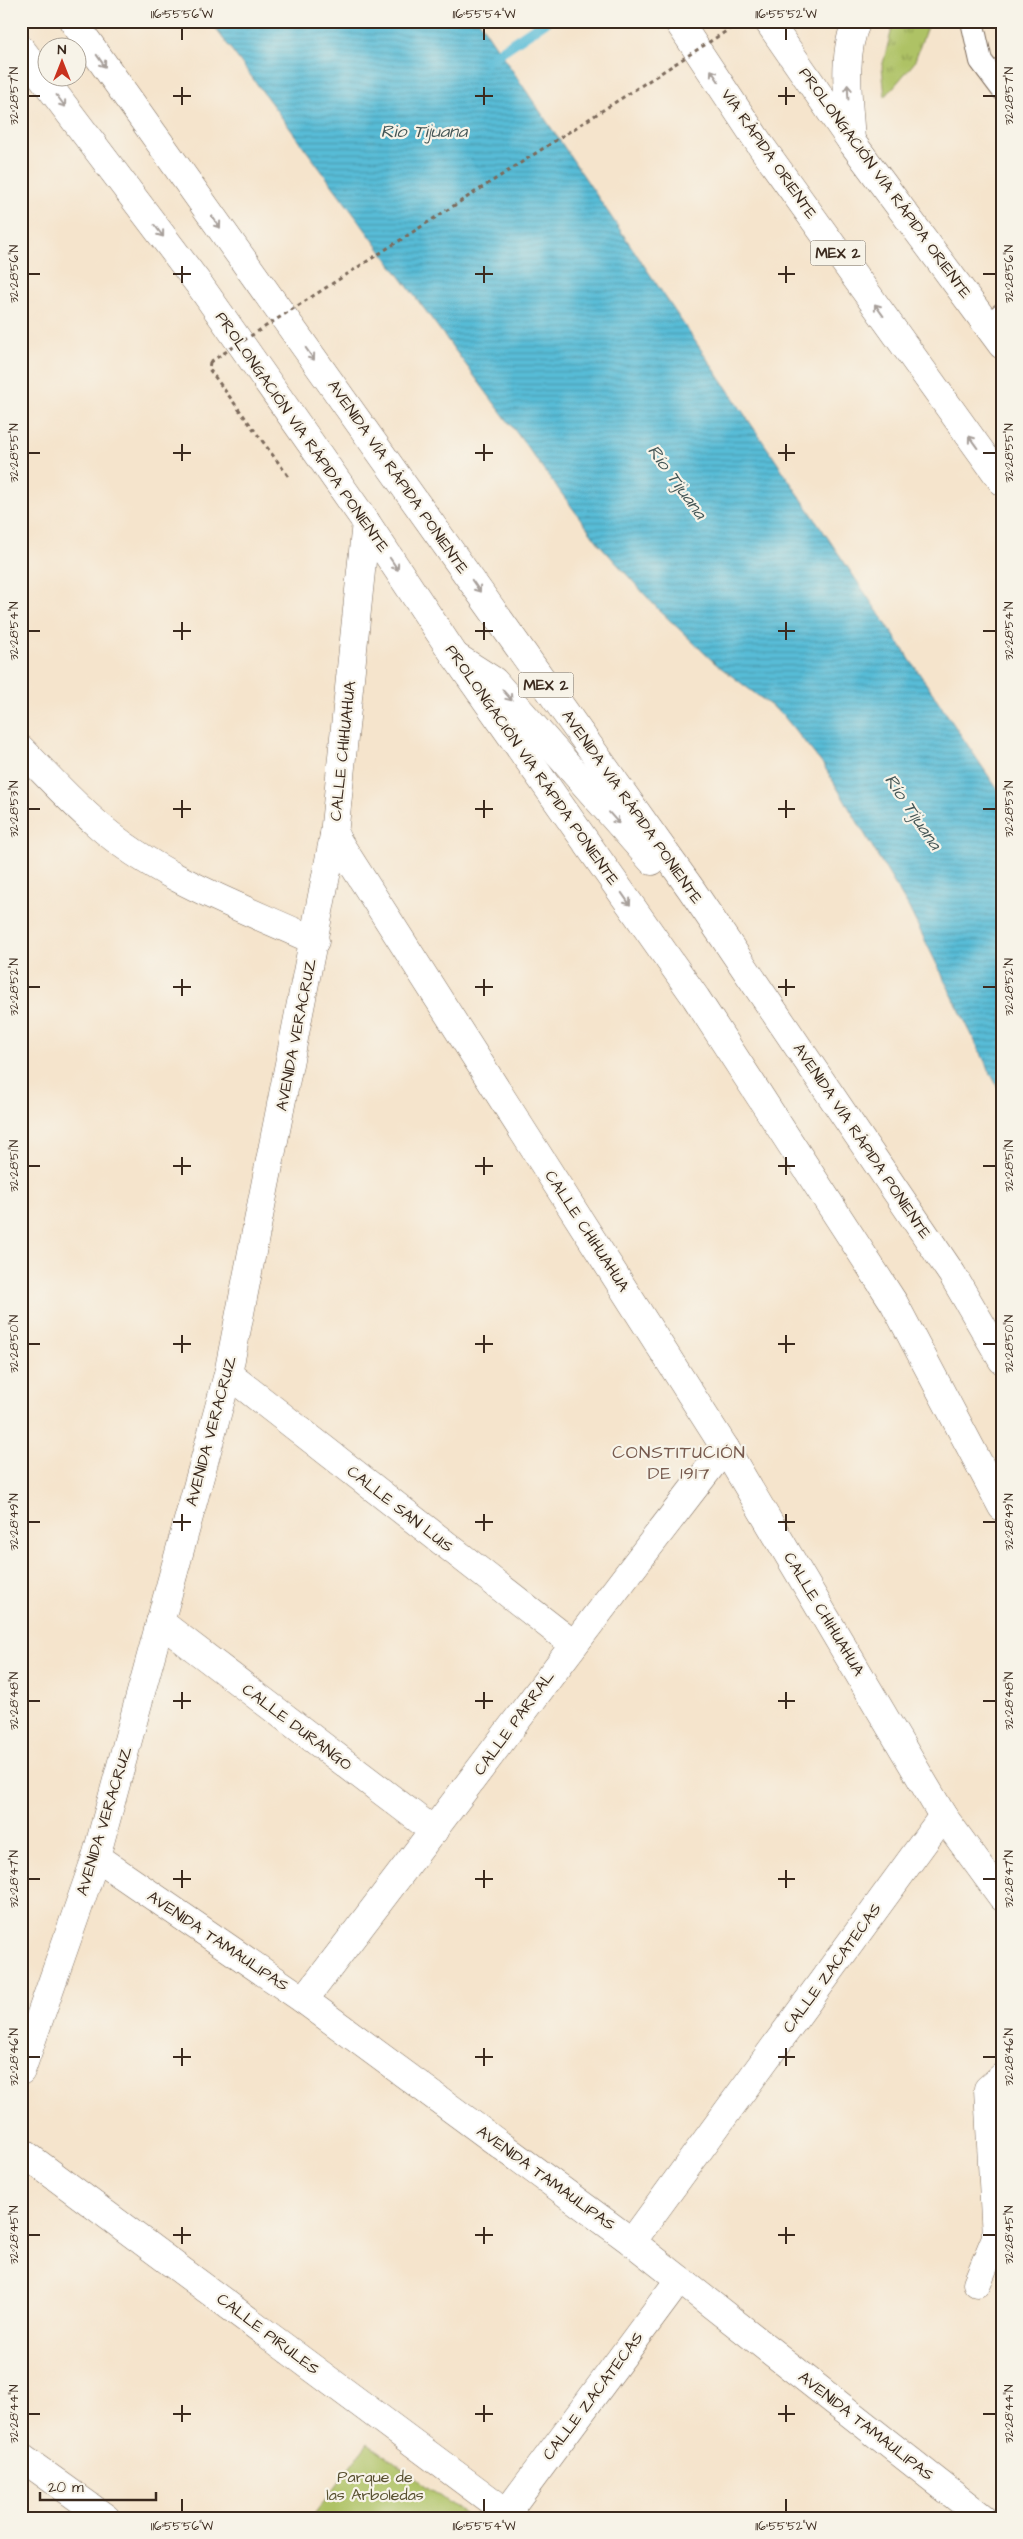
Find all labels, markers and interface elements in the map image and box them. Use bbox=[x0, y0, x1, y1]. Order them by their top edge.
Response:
text: 116°55'56"W bbox=[151, 6, 214, 23]
text: 116°55'54"W bbox=[453, 6, 516, 23]
text: 116°55'52"W bbox=[755, 6, 818, 23]
north arrow bbox=[38, 38, 88, 88]
text: N bbox=[58, 40, 67, 60]
one-way arrow bbox=[96, 54, 107, 67]
street label: PROLONGACIÓN VÍA RÁPIDA ORIENTE bbox=[794, 63, 977, 303]
text: 32°28'57"N bbox=[6, 66, 23, 125]
text: 32°28'57"N bbox=[1001, 66, 1018, 125]
one-way arrow bbox=[710, 70, 720, 84]
street label: VÍA RÁPIDA ORIENTE bbox=[716, 85, 822, 224]
one-way arrow bbox=[843, 85, 852, 101]
one-way arrow bbox=[56, 94, 67, 107]
water label: Rio Tijuana bbox=[381, 119, 468, 144]
one-way arrow bbox=[211, 215, 221, 229]
one-way arrow bbox=[154, 224, 165, 237]
road number: MEX 2 bbox=[810, 240, 866, 266]
text: 32°28'56"N bbox=[6, 244, 23, 303]
text: 32°28'56"N bbox=[1001, 244, 1018, 303]
one-way arrow bbox=[874, 303, 884, 317]
street label: PROLONGACIÓN VÍA RÁPIDA PONIENTE bbox=[210, 307, 394, 557]
one-way arrow bbox=[305, 347, 315, 361]
street label: AVENIDA VÍA RÁPIDA PONIENTE bbox=[322, 376, 474, 579]
text: 32°28'55"N bbox=[6, 423, 23, 483]
text: 32°28'55"N bbox=[1001, 423, 1018, 483]
one-way arrow bbox=[968, 435, 978, 449]
water label: Río Tijuana bbox=[641, 440, 713, 525]
one-way arrow bbox=[389, 557, 399, 571]
one-way arrow bbox=[470, 579, 481, 593]
text: 32°28'54"N bbox=[6, 601, 23, 661]
text: 32°28'54"N bbox=[1001, 601, 1018, 661]
street label: PROLONGACIÓN VÍA RÁPIDA PONIENTE bbox=[440, 640, 624, 890]
road number: MEX 2 bbox=[518, 672, 574, 698]
street label: CALLE CHIHUAHUA bbox=[325, 680, 361, 822]
one-way arrow bbox=[501, 689, 513, 702]
street label: AVENIDA VÍA RÁPIDA PONIENTE bbox=[556, 706, 708, 909]
water label: Río Tijuana bbox=[878, 769, 948, 856]
text: 32°28'53"N bbox=[6, 780, 23, 838]
text: 32°28'53"N bbox=[1001, 780, 1018, 838]
one-way arrow bbox=[608, 811, 620, 824]
one-way arrow bbox=[621, 892, 631, 906]
street label: AVENIDA VERACRUZ bbox=[270, 957, 322, 1113]
text: 32°28'52"N bbox=[6, 958, 23, 1016]
text: 32°28'52"N bbox=[1001, 958, 1018, 1016]
street label: AVENIDA VÍA RÁPIDA PONIENTE bbox=[788, 1039, 936, 1244]
text: 32°28'51"N bbox=[6, 1139, 23, 1192]
text: 32°28'51"N bbox=[1001, 1139, 1018, 1192]
street label: CALLE CHIHUAHUA bbox=[539, 1166, 635, 1296]
text: 32°28'50"N bbox=[6, 1314, 23, 1373]
text: 32°28'50"N bbox=[1001, 1314, 1018, 1373]
street label: AVENIDA VERACRUZ bbox=[180, 1353, 242, 1509]
district label: CONSTITUCIÓN DE 1917 bbox=[612, 1440, 746, 1486]
street label: CALLE SAN LUIS bbox=[342, 1461, 458, 1557]
text: 32°28'49"N bbox=[6, 1493, 23, 1551]
text: 32°28'49"N bbox=[1001, 1493, 1018, 1551]
street label: CALLE CHIHUAHUA bbox=[778, 1548, 870, 1680]
street label: CALLE PARRAL bbox=[469, 1666, 559, 1780]
text: 32°28'48"N bbox=[6, 1671, 23, 1730]
text: 32°28'48"N bbox=[1001, 1671, 1018, 1730]
street label: CALLE DURANGO bbox=[237, 1678, 357, 1776]
street label: AVENIDA VERACRUZ bbox=[71, 1743, 137, 1898]
text: 32°28'47"N bbox=[6, 1849, 23, 1908]
text: 32°28'47"N bbox=[1001, 1849, 1018, 1908]
street label: AVENIDA TAMAULIPAS bbox=[143, 1885, 293, 1997]
street label: CALLE ZACATECAS bbox=[777, 1899, 887, 2037]
text: 32°28'46"N bbox=[6, 2027, 23, 2086]
text: 32°28'46"N bbox=[1001, 2027, 1018, 2086]
street label: AVENIDA TAMAULIPAS bbox=[472, 2120, 620, 2236]
text: 32°28'45"N bbox=[6, 2205, 23, 2265]
text: 32°28'45"N bbox=[1001, 2205, 1018, 2265]
street label: CALLE PIRULES bbox=[212, 2288, 324, 2380]
street label: CALLE ZACATECAS bbox=[537, 2327, 649, 2465]
street label: AVENIDA TAMAULIPAS bbox=[794, 2366, 938, 2486]
text: 32°28'44"N bbox=[6, 2384, 23, 2443]
text: 32°28'44"N bbox=[1001, 2384, 1018, 2443]
park label: Parque de las Arboledas bbox=[326, 2466, 424, 2506]
scale bar bbox=[40, 2469, 156, 2501]
text: 20 m bbox=[48, 2477, 84, 2498]
text: 116°55'56"W bbox=[151, 2518, 214, 2535]
text: 116°55'54"W bbox=[453, 2518, 516, 2535]
text: 116°55'52"W bbox=[755, 2518, 818, 2535]

